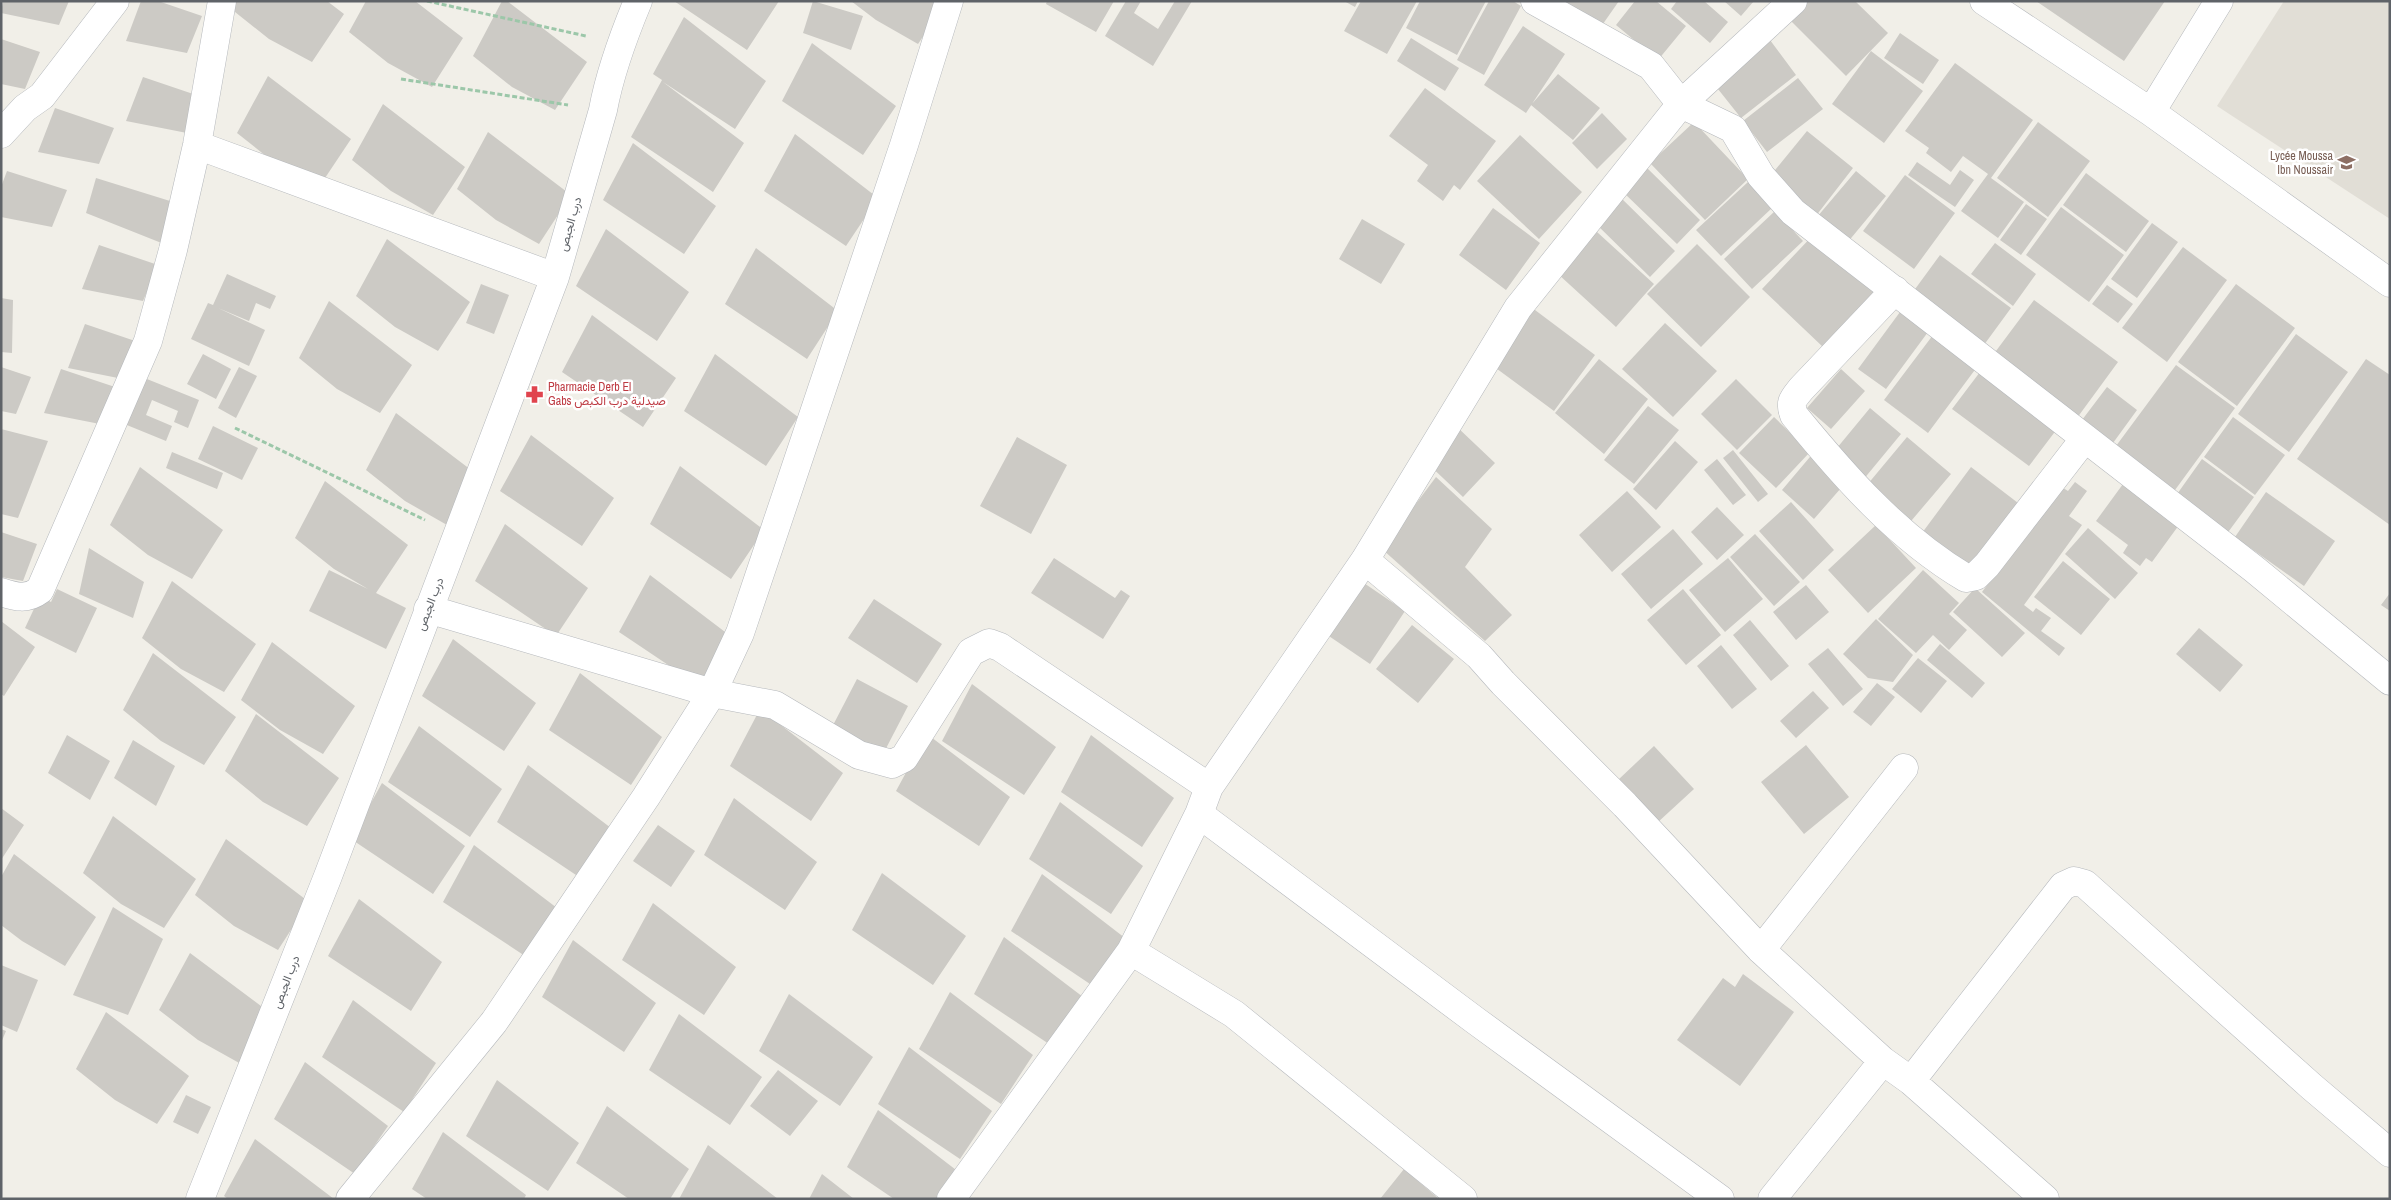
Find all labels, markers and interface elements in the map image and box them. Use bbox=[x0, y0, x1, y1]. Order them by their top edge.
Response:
place label: Lycée Moussa Ibn Noussair bbox=[2270, 148, 2334, 178]
school or university icon: Lycée Moussa Ibn Noussair bbox=[2337, 153, 2357, 173]
street label: درب الجبص bbox=[555, 195, 585, 253]
place label: Pharmacie Derb El Gabs صيدلية درب الكبص bbox=[548, 379, 666, 409]
pharmacy icon: Pharmacie Derb El Gabs صيدلية درب الكبص bbox=[524, 384, 544, 404]
street label: درب الجبص bbox=[413, 575, 448, 633]
street label: درب الجبص bbox=[269, 953, 304, 1011]

